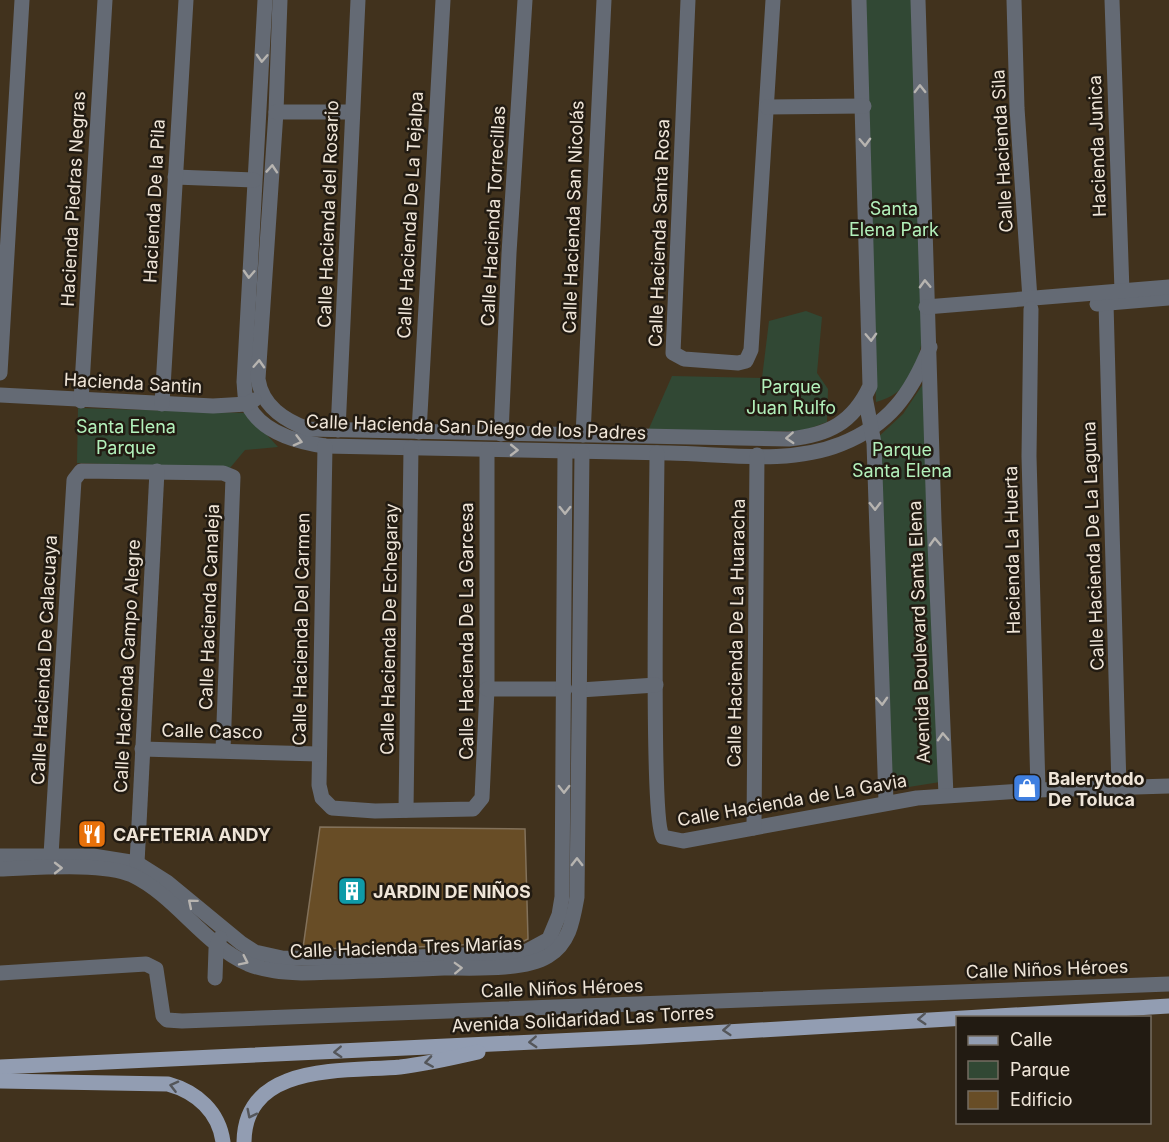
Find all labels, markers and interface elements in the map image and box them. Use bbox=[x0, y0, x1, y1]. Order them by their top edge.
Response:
one-way arrow bbox=[255, 54, 268, 63]
street label: Calle Hacienda Sila bbox=[987, 69, 1017, 233]
street label: Hacienda Junica bbox=[1084, 75, 1110, 217]
one-way arrow bbox=[914, 85, 927, 94]
street label: Hacienda Piedras Negras bbox=[57, 91, 89, 307]
street label: Calle Hacienda De La Tejalpa bbox=[393, 91, 427, 339]
street label: Calle Hacienda del Rosario bbox=[314, 100, 342, 328]
street label: Calle Hacienda San Nicolás bbox=[558, 100, 588, 334]
street label: Calle Hacienda Torrecillas bbox=[477, 105, 509, 327]
street label: Hacienda De la Pila bbox=[139, 119, 169, 283]
street label: Calle Hacienda Santa Rosa bbox=[645, 119, 673, 347]
one-way arrow bbox=[858, 138, 871, 147]
one-way arrow bbox=[265, 165, 278, 174]
park label: Santa Elena Park bbox=[849, 198, 939, 240]
one-way arrow bbox=[243, 270, 256, 279]
one-way arrow bbox=[919, 280, 932, 289]
one-way arrow bbox=[864, 333, 877, 342]
one-way arrow bbox=[252, 359, 265, 368]
street label: Hacienda Santin bbox=[63, 369, 203, 397]
park label: Parque Juan Rulfo bbox=[746, 376, 836, 418]
street label: Calle Hacienda San Diego de los Padres bbox=[306, 411, 646, 443]
park label: Santa Elena Parque bbox=[76, 416, 176, 458]
street label: Calle Hacienda De La Laguna bbox=[1078, 421, 1108, 671]
one-way arrow bbox=[786, 432, 795, 445]
one-way arrow bbox=[293, 433, 303, 446]
park label: Parque Santa Elena bbox=[852, 439, 952, 481]
one-way arrow bbox=[509, 444, 518, 457]
street label: Hacienda La Huerta bbox=[1000, 466, 1024, 634]
street label: Calle Hacienda De La Huaracha bbox=[723, 498, 749, 768]
street label: Avenida Boulevard Santa Elena bbox=[904, 500, 934, 764]
street label: Calle Hacienda De La Garcesa bbox=[456, 502, 477, 760]
one-way arrow bbox=[869, 502, 881, 511]
street label: Calle Hacienda De Echegaray bbox=[376, 503, 402, 755]
street label: Calle Hacienda Canaleja bbox=[195, 504, 223, 710]
one-way arrow bbox=[559, 506, 571, 515]
street label: Calle Hacienda Del Carmen bbox=[288, 512, 314, 746]
street label: Calle Hacienda De Calacuaya bbox=[27, 535, 61, 785]
one-way arrow bbox=[928, 537, 941, 546]
street label: Calle Hacienda Campo Alegre bbox=[110, 539, 144, 793]
one-way arrow bbox=[875, 697, 888, 706]
street label: Calle Casco bbox=[161, 720, 263, 742]
one-way arrow bbox=[936, 732, 949, 741]
place label: Balerytodo De Toluca bbox=[1048, 768, 1145, 810]
street label: Calle Hacienda de La Gavia bbox=[676, 769, 908, 831]
shop icon: Balerytodo De Toluca bbox=[1011, 772, 1043, 804]
one-way arrow bbox=[558, 785, 570, 794]
restaurant icon: CAFETERIA ANDY bbox=[76, 818, 108, 850]
place label: CAFETERIA ANDY bbox=[113, 824, 271, 845]
one-way arrow bbox=[571, 857, 583, 866]
one-way arrow bbox=[54, 862, 63, 874]
building icon: JARDIN DE NIÑOS bbox=[336, 875, 368, 907]
place label: JARDIN DE NIÑOS bbox=[373, 881, 531, 902]
one-way arrow bbox=[188, 899, 199, 910]
street label: Calle Hacienda Tres Marías bbox=[289, 932, 523, 962]
one-way arrow bbox=[238, 954, 249, 965]
street label: Calle Niños Héroes bbox=[965, 956, 1129, 982]
one-way arrow bbox=[454, 962, 463, 974]
street label: Calle Niños Héroes bbox=[480, 975, 644, 1001]
street label: Avenida Solidaridad Las Torres bbox=[451, 1002, 715, 1036]
one-way arrow bbox=[917, 1013, 926, 1026]
legend bbox=[956, 1016, 1151, 1124]
one-way arrow bbox=[723, 1024, 732, 1037]
text: Calle bbox=[1010, 1029, 1052, 1050]
one-way arrow bbox=[528, 1036, 537, 1049]
one-way arrow bbox=[333, 1045, 342, 1058]
one-way arrow bbox=[425, 1055, 435, 1068]
text: Parque bbox=[1010, 1059, 1070, 1080]
one-way arrow bbox=[169, 1081, 179, 1094]
text: Edificio bbox=[1010, 1089, 1073, 1110]
one-way arrow bbox=[247, 1108, 259, 1119]

